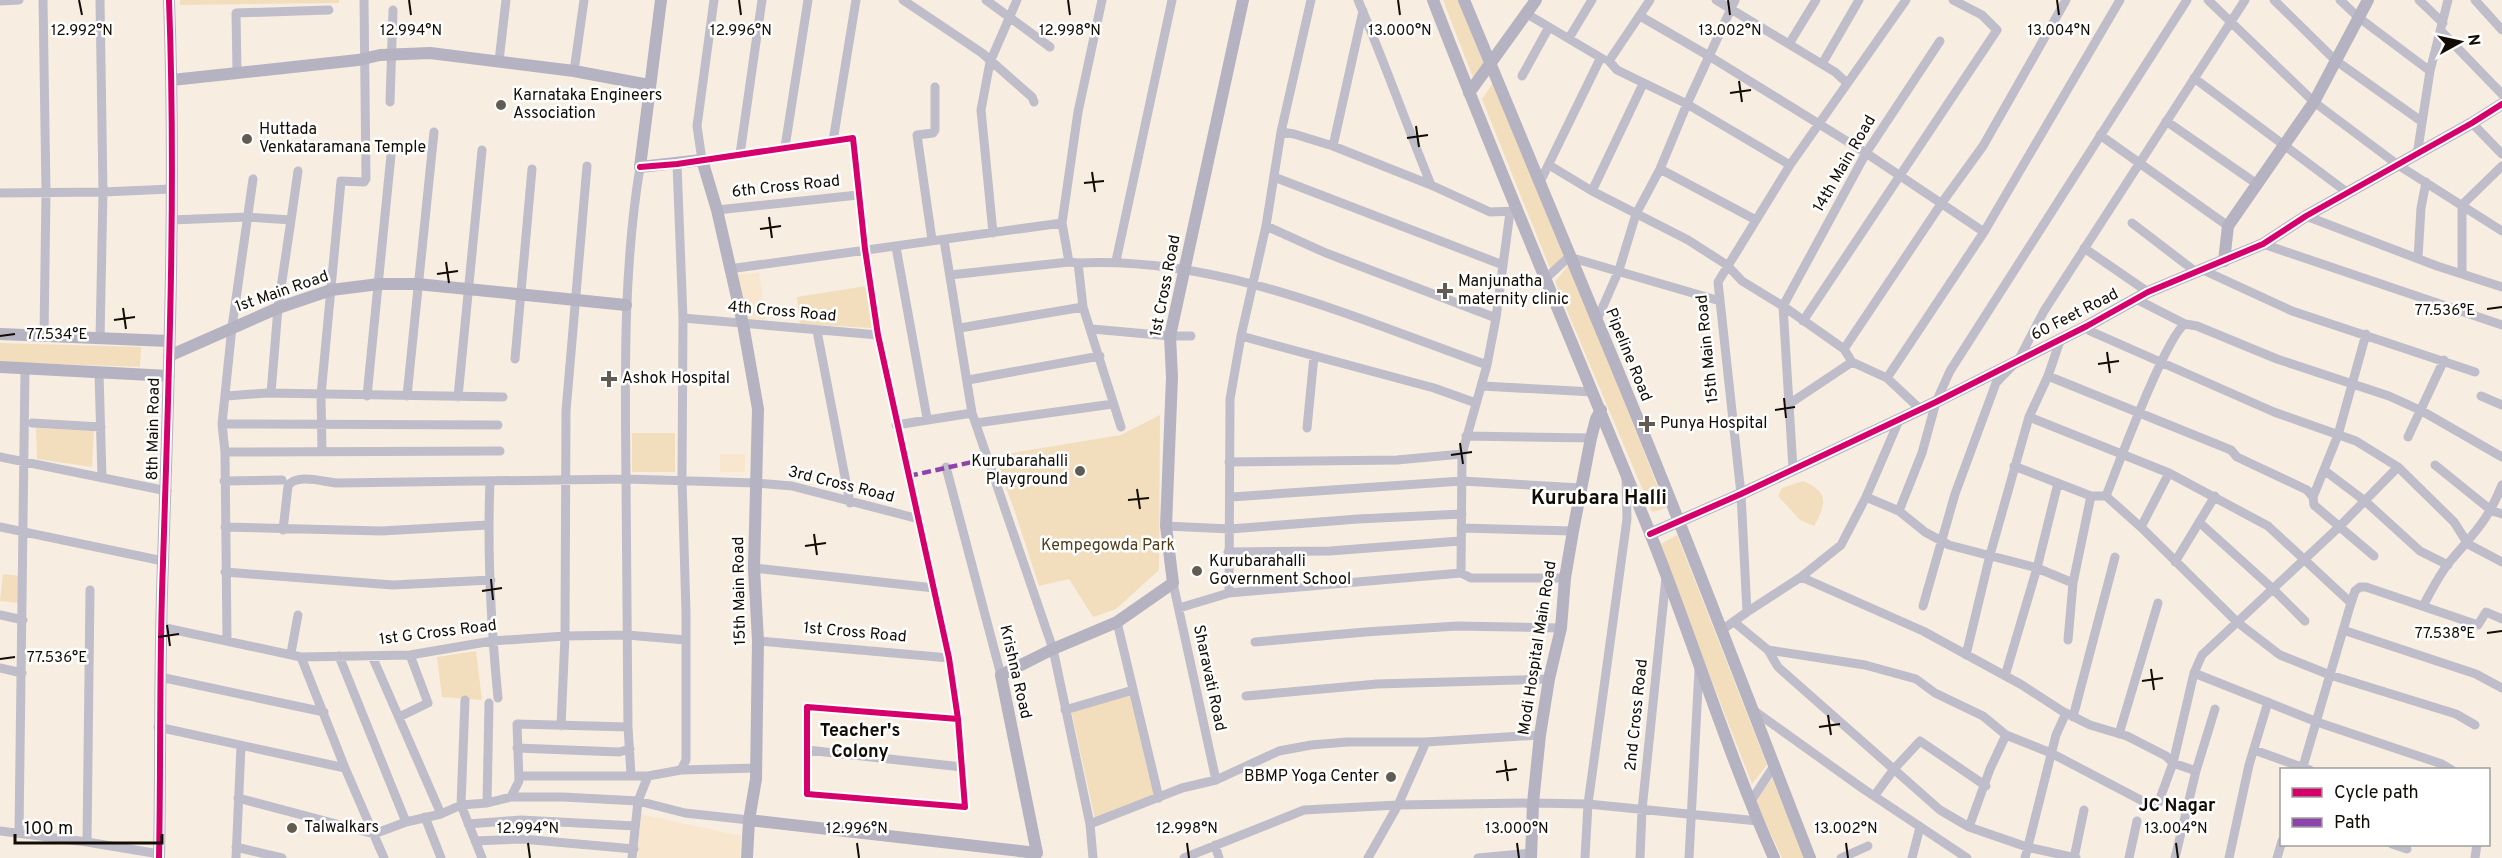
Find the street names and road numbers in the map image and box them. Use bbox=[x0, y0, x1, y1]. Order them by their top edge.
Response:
street label: 14th Main Road bbox=[1809, 112, 1881, 216]
street label: 6th Cross Road bbox=[731, 171, 841, 203]
street label: 1st Cross Road bbox=[1146, 233, 1186, 339]
street label: 1st Main Road bbox=[233, 267, 331, 317]
street label: 60 Feet Road bbox=[2028, 284, 2122, 346]
street label: 15th Main Road bbox=[1692, 294, 1724, 404]
street label: 4th Cross Road bbox=[727, 297, 837, 327]
street label: Pipeline Road bbox=[1600, 305, 1656, 405]
street label: 8th Main Road bbox=[143, 378, 165, 480]
street label: 3rd Cross Road bbox=[786, 462, 896, 508]
street label: 15th Main Road bbox=[729, 536, 751, 646]
street label: Modi Hospital Main Road bbox=[1514, 559, 1562, 737]
street label: 1st G Cross Road bbox=[378, 616, 498, 650]
street label: 1st Cross Road bbox=[803, 619, 907, 647]
street label: Krishna Road bbox=[994, 623, 1036, 721]
street label: Sharavati Road bbox=[1188, 623, 1230, 733]
street label: 2nd Cross Road bbox=[1621, 658, 1653, 772]

